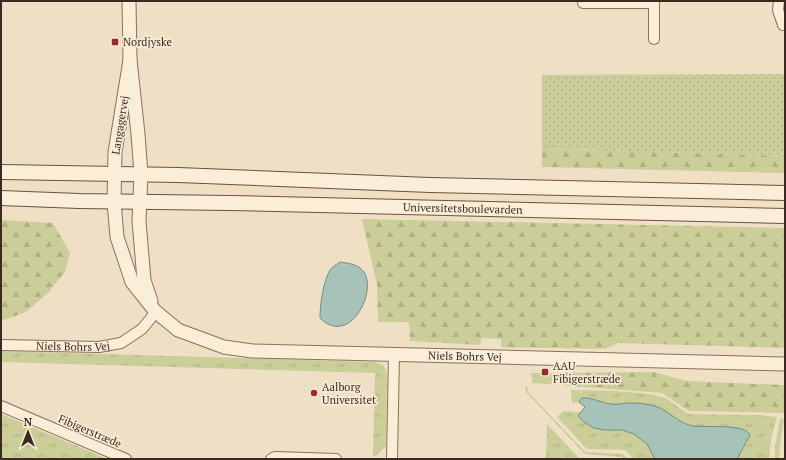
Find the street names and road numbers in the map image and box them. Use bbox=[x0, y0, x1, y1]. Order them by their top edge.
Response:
street label: Langagervej bbox=[108, 95, 132, 155]
street label: Universitetsboulevarden bbox=[403, 200, 523, 217]
street label: Niels Bohrs Vej bbox=[36, 338, 111, 354]
street label: Niels Bohrs Vej bbox=[428, 348, 502, 364]
street label: Fibigerstræde bbox=[56, 411, 124, 451]

